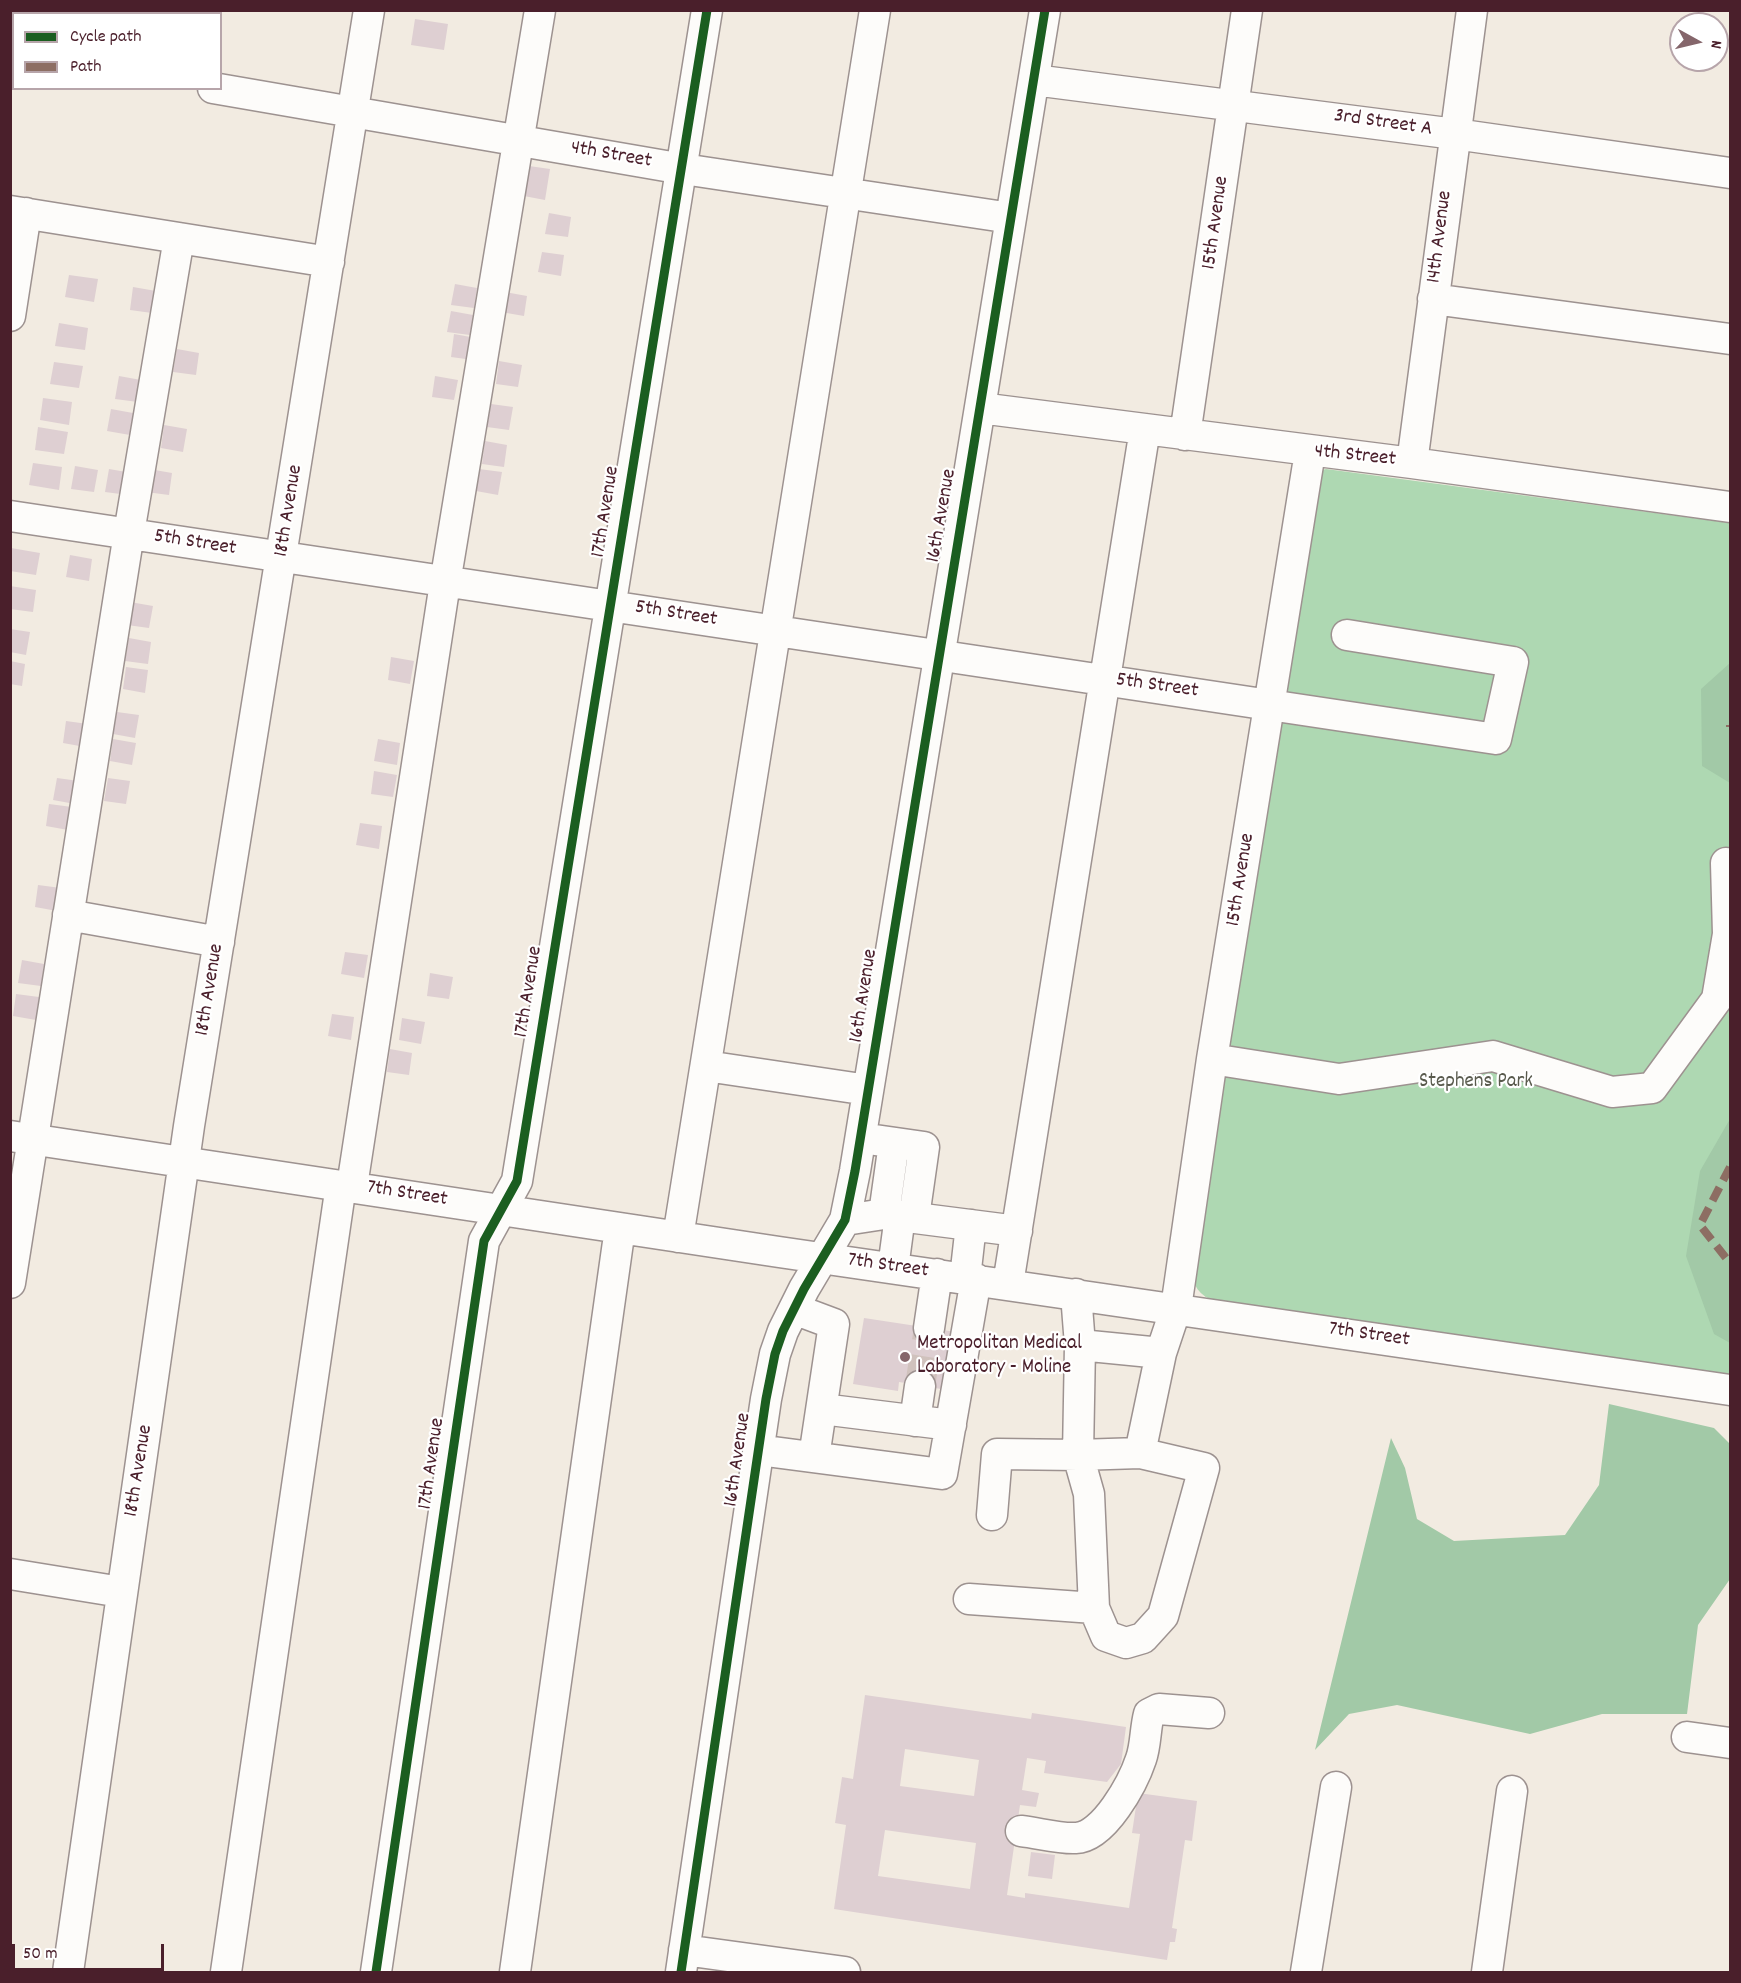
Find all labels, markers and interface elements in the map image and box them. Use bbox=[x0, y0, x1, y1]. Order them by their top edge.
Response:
legend bbox=[12, 12, 222, 90]
north arrow bbox=[1669, 12, 1729, 72]
text: Cycle path bbox=[70, 25, 141, 50]
text: N bbox=[1703, 39, 1727, 50]
text: Path bbox=[70, 55, 102, 80]
street label: 3rd Street A bbox=[1332, 105, 1434, 143]
street label: 4th Street bbox=[568, 136, 654, 176]
street label: 15th Avenue bbox=[1198, 175, 1236, 271]
street label: 14th Avenue bbox=[1423, 189, 1459, 285]
street label: 4th Street bbox=[1313, 440, 1397, 474]
street label: 18th Avenue bbox=[270, 463, 310, 559]
street label: 17th Avenue bbox=[587, 464, 627, 560]
street label: 16th Avenue bbox=[922, 467, 964, 565]
street label: 5th Street bbox=[152, 525, 238, 563]
street label: 5th Street bbox=[633, 596, 719, 634]
street label: 5th Street bbox=[1114, 669, 1200, 705]
street label: 15th Avenue bbox=[1222, 832, 1262, 928]
street label: 18th Avenue bbox=[191, 942, 231, 1038]
street label: 17th Avenue bbox=[510, 944, 550, 1040]
street label: 16th Avenue bbox=[845, 947, 885, 1045]
park label: Stephens Park bbox=[1419, 1070, 1533, 1096]
street label: 7th Street bbox=[365, 1176, 449, 1214]
street label: 7th Street bbox=[846, 1249, 930, 1285]
street label: 7th Street bbox=[1327, 1318, 1411, 1354]
place label: Metropolitan Medical Laboratory - Moline bbox=[917, 1332, 1082, 1382]
marker: Metropolitan Medical Laboratory - Moline bbox=[898, 1350, 912, 1364]
street label: 16th Avenue bbox=[720, 1411, 758, 1509]
street label: 17th Avenue bbox=[414, 1417, 452, 1511]
street label: 18th Avenue bbox=[120, 1423, 160, 1519]
scale bar bbox=[15, 1932, 166, 1970]
text: 50 m bbox=[23, 1942, 58, 1967]

